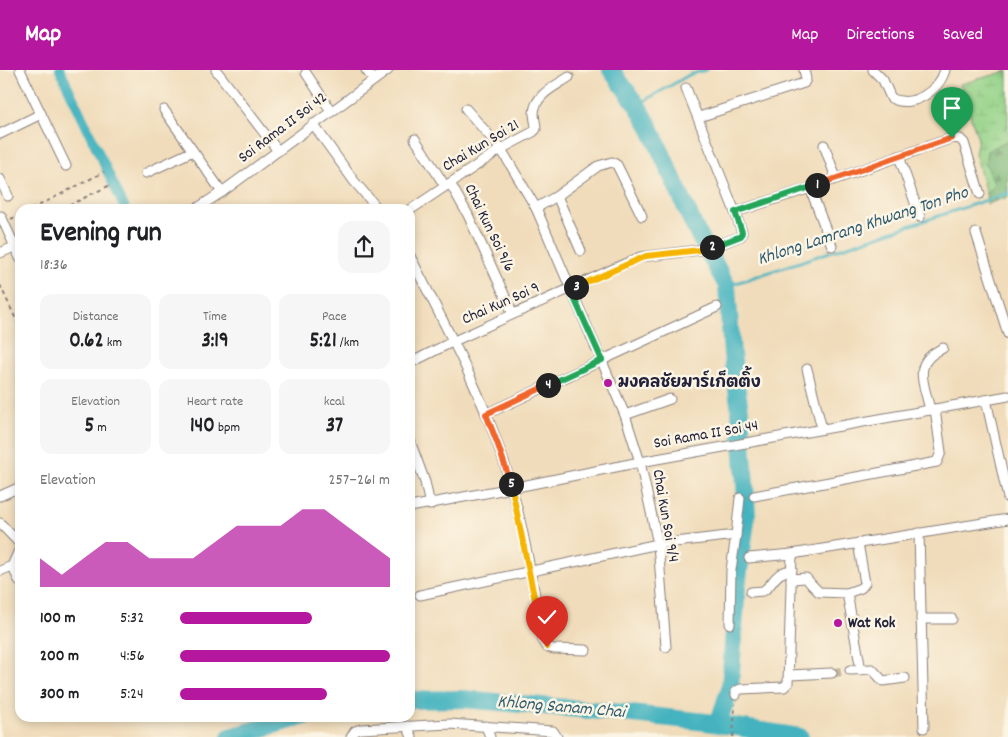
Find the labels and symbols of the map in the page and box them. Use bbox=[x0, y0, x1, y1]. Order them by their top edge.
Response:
street label: Soi Rama II Soi 42 bbox=[234, 87, 332, 169]
pin bbox=[931, 87, 973, 138]
street label: Chai Kun Soi 21 bbox=[438, 114, 524, 178]
pin: 1 bbox=[804, 172, 830, 198]
street label: Chai Kun Soi 9/6 bbox=[458, 180, 520, 276]
water label: Khlong Lamrang Khwang Ton Pho bbox=[754, 181, 972, 273]
pin: 2 bbox=[700, 234, 724, 260]
pin: 3 bbox=[564, 274, 588, 300]
street label: Chai Kun Soi 9 bbox=[459, 277, 543, 331]
place label: มงคลชัยมาร์เก็ตติ้ง bbox=[618, 365, 761, 395]
pin: 4 bbox=[536, 372, 560, 398]
marker: มงคลชัยมาร์เก็ตติ้ง bbox=[602, 377, 614, 389]
street label: Soi Rama II Soi 44 bbox=[652, 414, 760, 456]
street label: Chai Kun Soi 9/4 bbox=[646, 468, 684, 564]
pin: 5 bbox=[498, 472, 524, 496]
pin bbox=[526, 596, 568, 647]
place label: Wat Kok bbox=[848, 612, 896, 635]
marker: Wat Kok bbox=[832, 617, 844, 629]
water label: Khlong Sanam Chai bbox=[496, 690, 628, 726]

